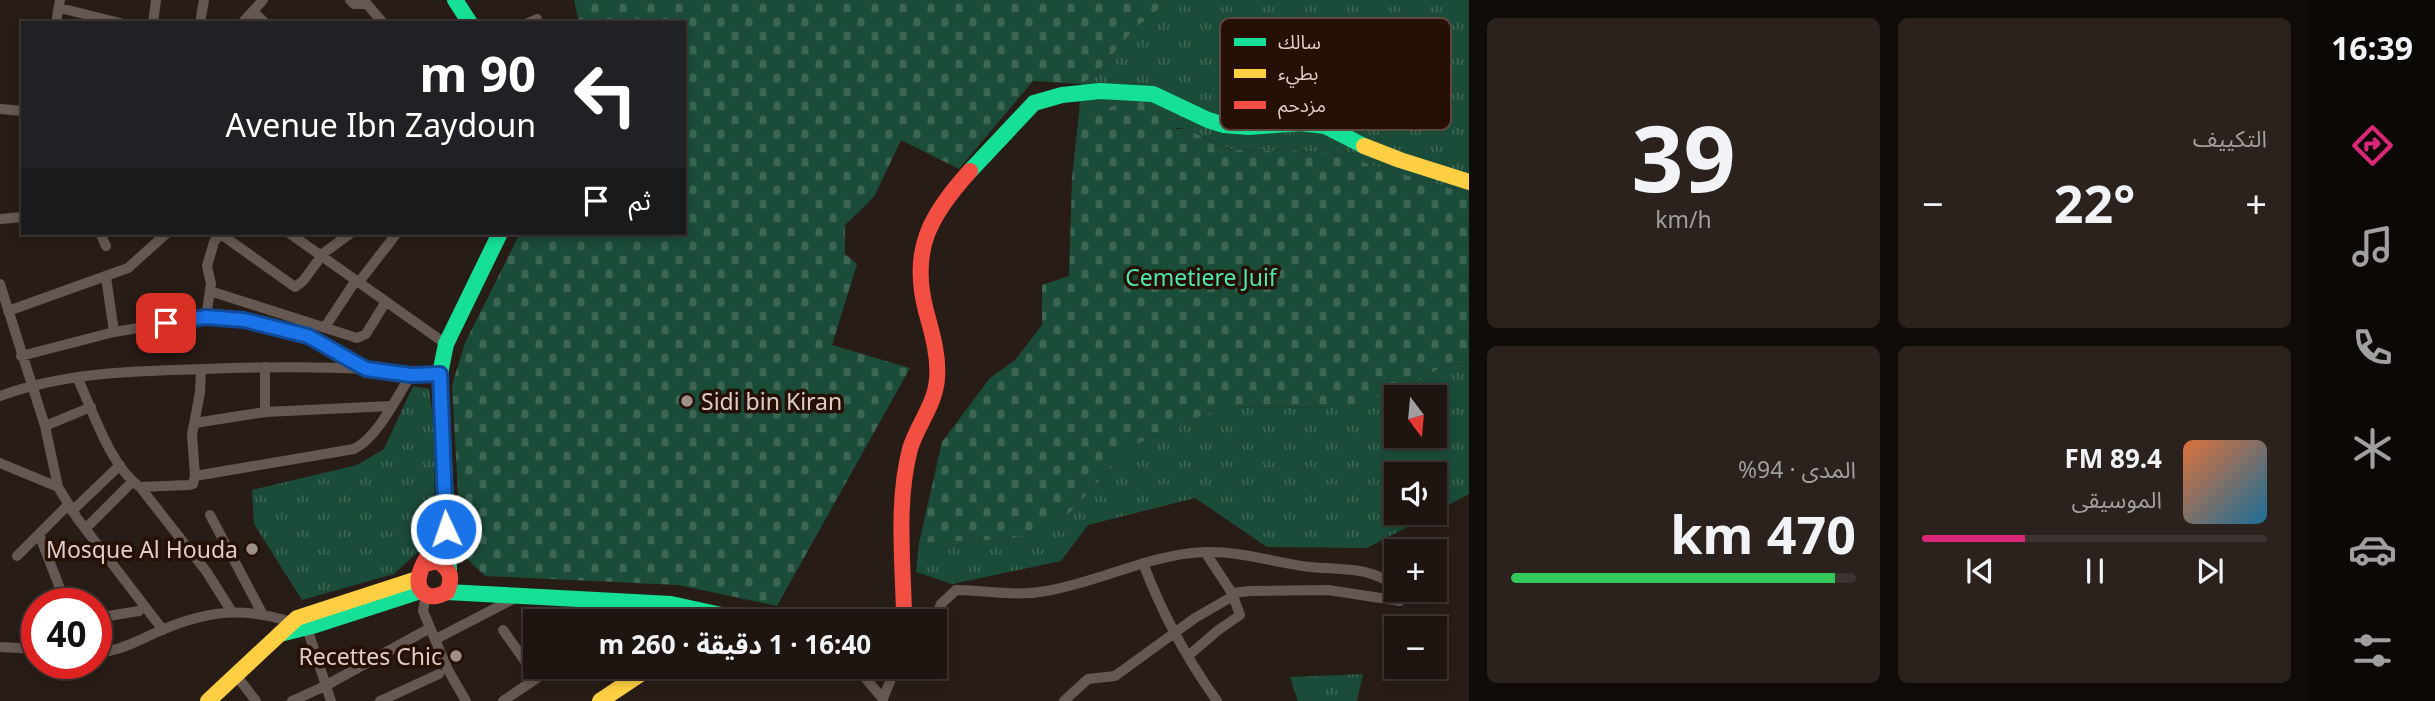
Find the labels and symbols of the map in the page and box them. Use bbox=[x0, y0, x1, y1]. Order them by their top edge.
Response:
legend bbox=[1220, 18, 1451, 130]
text: سالك bbox=[1278, 29, 1321, 55]
text: بطيء bbox=[1278, 60, 1318, 88]
text: مزدحم bbox=[1278, 92, 1326, 120]
park label: Cemetiere Juif bbox=[1125, 261, 1278, 293]
pin bbox=[136, 293, 196, 353]
place label: Sidi bin Kiran bbox=[701, 385, 842, 417]
north arrow bbox=[1384, 385, 1447, 448]
marker: Sidi bin Kiran bbox=[679, 393, 695, 409]
position arrow bbox=[409, 492, 483, 566]
place label: Mosque Al Houda bbox=[46, 533, 238, 565]
marker: Mosque Al Houda bbox=[244, 541, 260, 557]
speed limit sign: 40 bbox=[21, 588, 112, 679]
place label: Recettes Chic bbox=[298, 640, 442, 672]
marker: Recettes Chic bbox=[448, 648, 464, 664]

